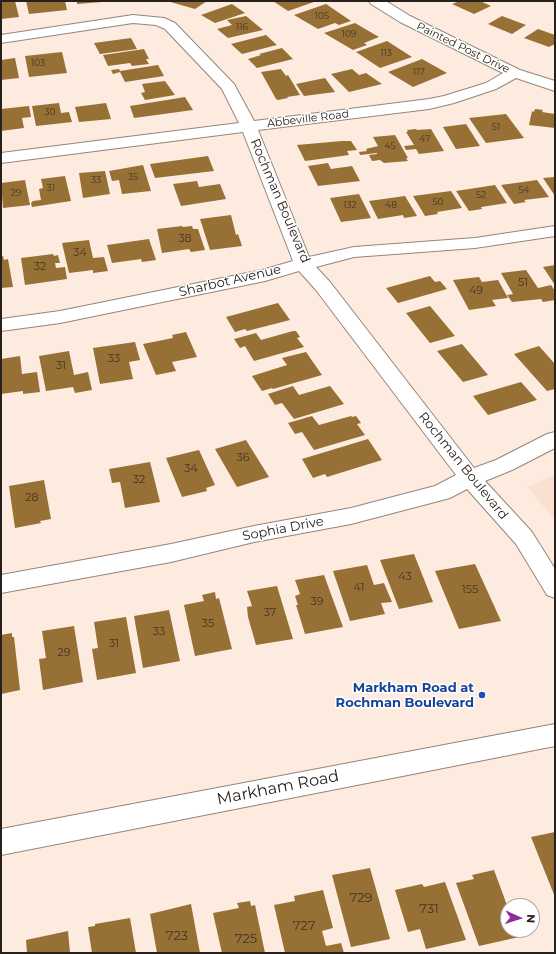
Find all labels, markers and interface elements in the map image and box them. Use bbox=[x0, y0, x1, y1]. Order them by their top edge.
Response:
house number: 105 bbox=[315, 11, 329, 21]
street label: Painted Post Drive bbox=[414, 20, 512, 76]
house number: 116 bbox=[236, 22, 248, 32]
house number: 109 bbox=[342, 29, 356, 39]
house number: 113 bbox=[380, 48, 392, 58]
house number: 103 bbox=[31, 58, 45, 68]
house number: 117 bbox=[413, 67, 425, 77]
house number: 30 bbox=[44, 107, 56, 117]
street label: Abbeville Road bbox=[266, 107, 350, 131]
house number: 51 bbox=[492, 122, 500, 132]
house number: 47 bbox=[420, 134, 430, 144]
street label: Rochman Boulevard bbox=[247, 137, 313, 265]
house number: 45 bbox=[384, 141, 396, 151]
house number: 35 bbox=[128, 172, 138, 182]
house number: 33 bbox=[91, 175, 101, 185]
house number: 31 bbox=[47, 183, 55, 193]
house number: 54 bbox=[518, 185, 530, 195]
house number: 29 bbox=[11, 188, 21, 198]
house number: 52 bbox=[476, 190, 486, 200]
house number: 50 bbox=[432, 197, 444, 207]
house number: 132 bbox=[343, 200, 357, 210]
house number: 48 bbox=[385, 200, 397, 210]
house number: 38 bbox=[178, 232, 192, 246]
house number: 34 bbox=[73, 246, 87, 260]
house number: 32 bbox=[34, 260, 46, 274]
street label: Sharbot Avenue bbox=[177, 262, 283, 300]
house number: 51 bbox=[518, 276, 528, 290]
house number: 49 bbox=[469, 284, 483, 298]
house number: 33 bbox=[108, 352, 120, 366]
house number: 31 bbox=[56, 359, 66, 373]
street label: Rochman Boulevard bbox=[415, 409, 511, 523]
house number: 36 bbox=[237, 451, 249, 465]
house number: 34 bbox=[184, 462, 198, 476]
house number: 32 bbox=[133, 473, 145, 487]
house number: 28 bbox=[25, 491, 39, 505]
street label: Sophia Drive bbox=[241, 513, 325, 545]
house number: 43 bbox=[398, 570, 412, 584]
house number: 41 bbox=[354, 581, 364, 595]
house number: 155 bbox=[462, 583, 478, 597]
house number: 39 bbox=[311, 595, 323, 609]
house number: 37 bbox=[264, 606, 276, 620]
house number: 35 bbox=[202, 617, 214, 631]
house number: 33 bbox=[153, 625, 165, 639]
house number: 31 bbox=[109, 637, 119, 651]
house number: 29 bbox=[58, 646, 70, 660]
place label: Markham Road at Rochman Boulevard bbox=[336, 680, 474, 711]
marker: Markham Road at Rochman Boulevard bbox=[477, 690, 487, 700]
street label: Markham Road bbox=[215, 767, 341, 809]
house number: 729 bbox=[350, 890, 372, 906]
north arrow bbox=[500, 898, 540, 938]
house number: 731 bbox=[419, 901, 439, 917]
text: N bbox=[524, 914, 538, 923]
house number: 727 bbox=[293, 918, 315, 934]
house number: 723 bbox=[166, 928, 188, 944]
house number: 725 bbox=[235, 931, 257, 947]

